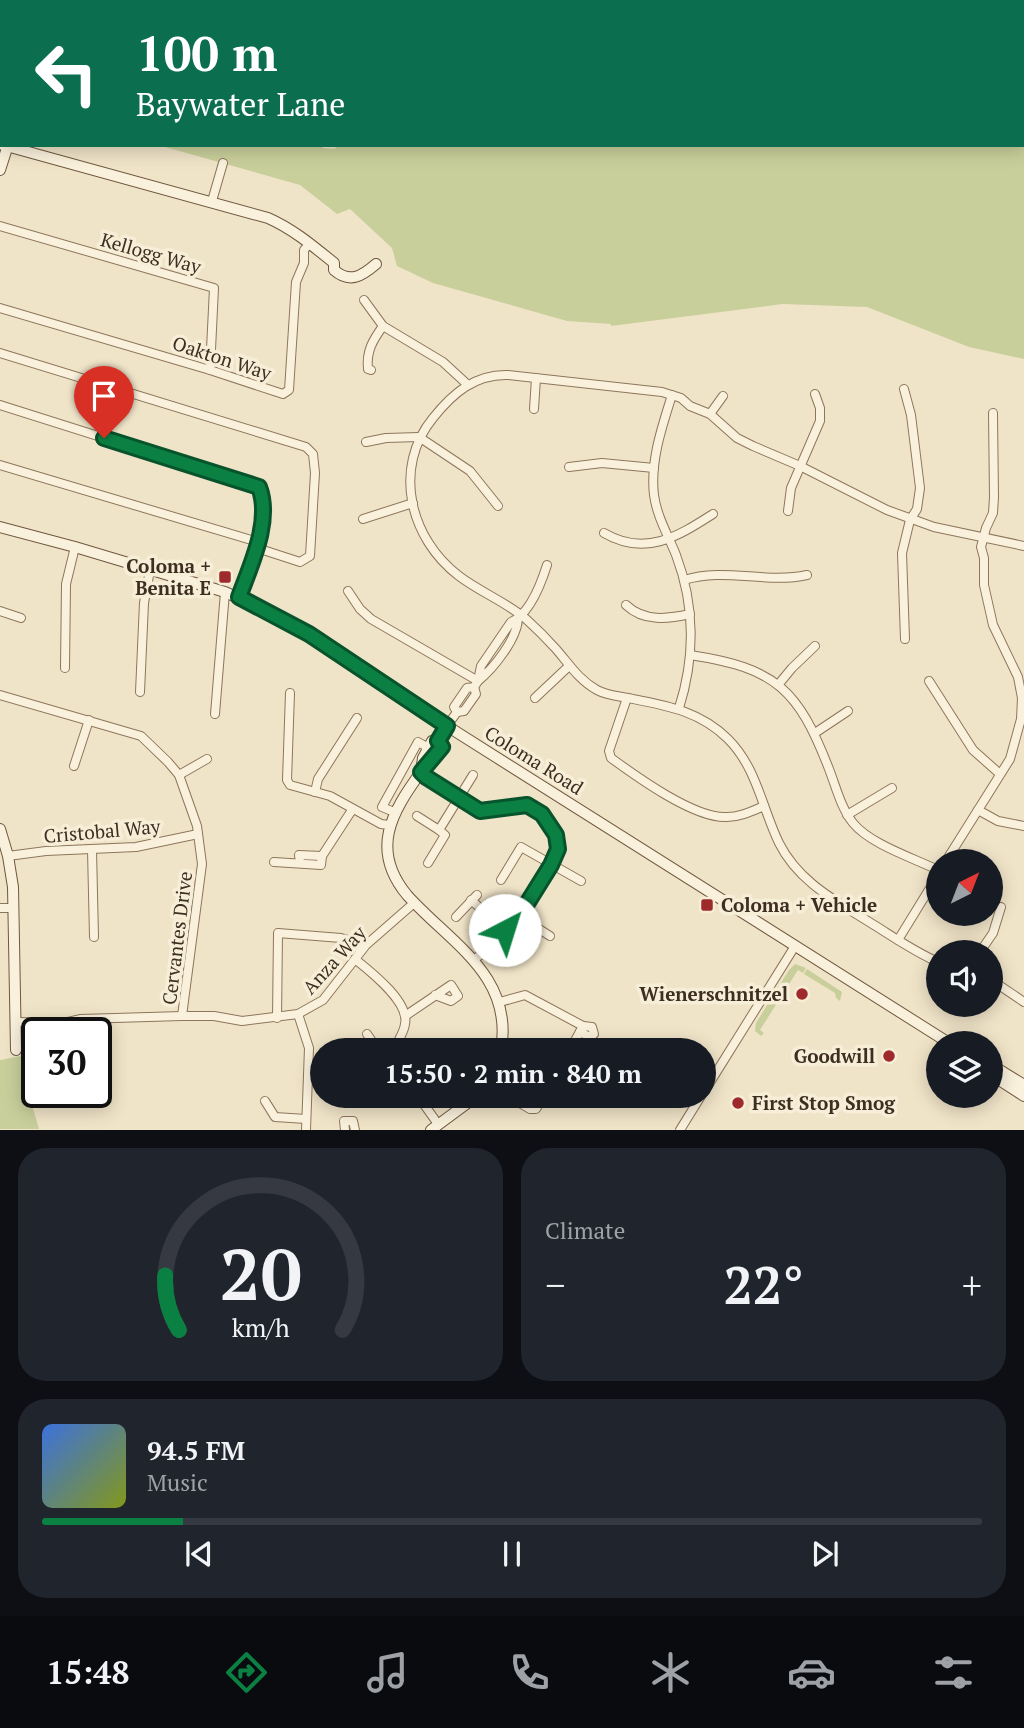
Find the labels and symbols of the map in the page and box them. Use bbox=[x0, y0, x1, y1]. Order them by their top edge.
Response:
street label: Kellogg Way bbox=[98, 226, 205, 279]
street label: Oakton Way bbox=[169, 330, 275, 385]
pin bbox=[74, 366, 134, 438]
place label: Coloma + Benita E bbox=[126, 553, 211, 600]
marker: Coloma + Benita E bbox=[217, 569, 233, 585]
street label: Coloma Road bbox=[480, 719, 589, 800]
street label: Cristobal Way bbox=[43, 813, 162, 848]
north arrow bbox=[926, 849, 1003, 926]
street label: Cervantes Drive bbox=[156, 870, 197, 1006]
place label: Coloma + Vehicle bbox=[721, 892, 877, 917]
position arrow bbox=[468, 893, 542, 967]
marker: Coloma + Vehicle bbox=[699, 897, 715, 913]
street label: Anza Way bbox=[296, 920, 371, 999]
place label: Wienerschnitzel bbox=[639, 981, 788, 1006]
marker: Wienerschnitzel bbox=[794, 986, 810, 1002]
speed limit sign: 30 bbox=[21, 1017, 112, 1108]
place label: Goodwill bbox=[794, 1043, 875, 1068]
marker: Goodwill bbox=[881, 1048, 897, 1064]
place label: First Stop Smog bbox=[752, 1090, 896, 1115]
marker: First Stop Smog bbox=[730, 1095, 746, 1111]

